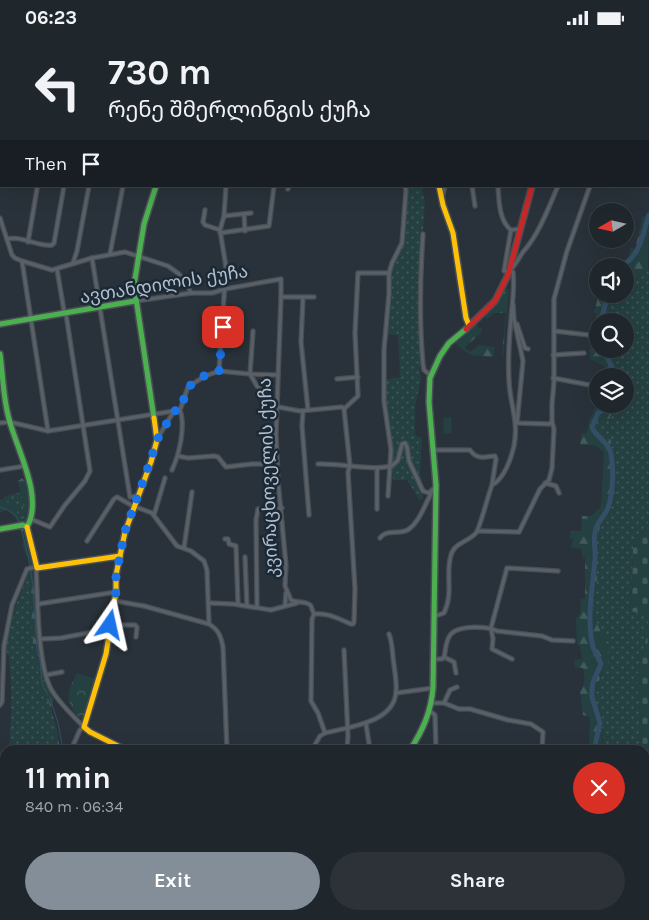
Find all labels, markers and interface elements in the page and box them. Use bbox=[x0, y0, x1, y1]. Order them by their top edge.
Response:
text: 06:23 bbox=[25, 7, 77, 29]
text: 730 m bbox=[108, 52, 211, 93]
icon: left bbox=[25, 55, 90, 120]
text: რენე შმერლინგის ქუჩა bbox=[108, 97, 371, 123]
icon: arrive bbox=[77, 150, 105, 178]
text: Then bbox=[25, 153, 67, 175]
north arrow bbox=[589, 203, 634, 247]
map controls bbox=[589, 203, 634, 413]
button: sound bbox=[589, 258, 634, 303]
street label: ავთანდილის ქუჩა bbox=[78, 260, 250, 308]
pin bbox=[202, 306, 244, 348]
icon: arrive bbox=[209, 313, 237, 341]
button: search bbox=[589, 313, 634, 358]
button: layers bbox=[589, 368, 634, 413]
street label: კვირაცხოველის ქუჩა bbox=[254, 378, 282, 578]
position arrow bbox=[83, 598, 135, 650]
text: 11 min bbox=[25, 760, 111, 796]
button: close bbox=[573, 762, 625, 814]
text: 840 m · 06:34 bbox=[25, 797, 123, 816]
button: Exit bbox=[25, 852, 320, 910]
button: Share bbox=[330, 852, 625, 910]

